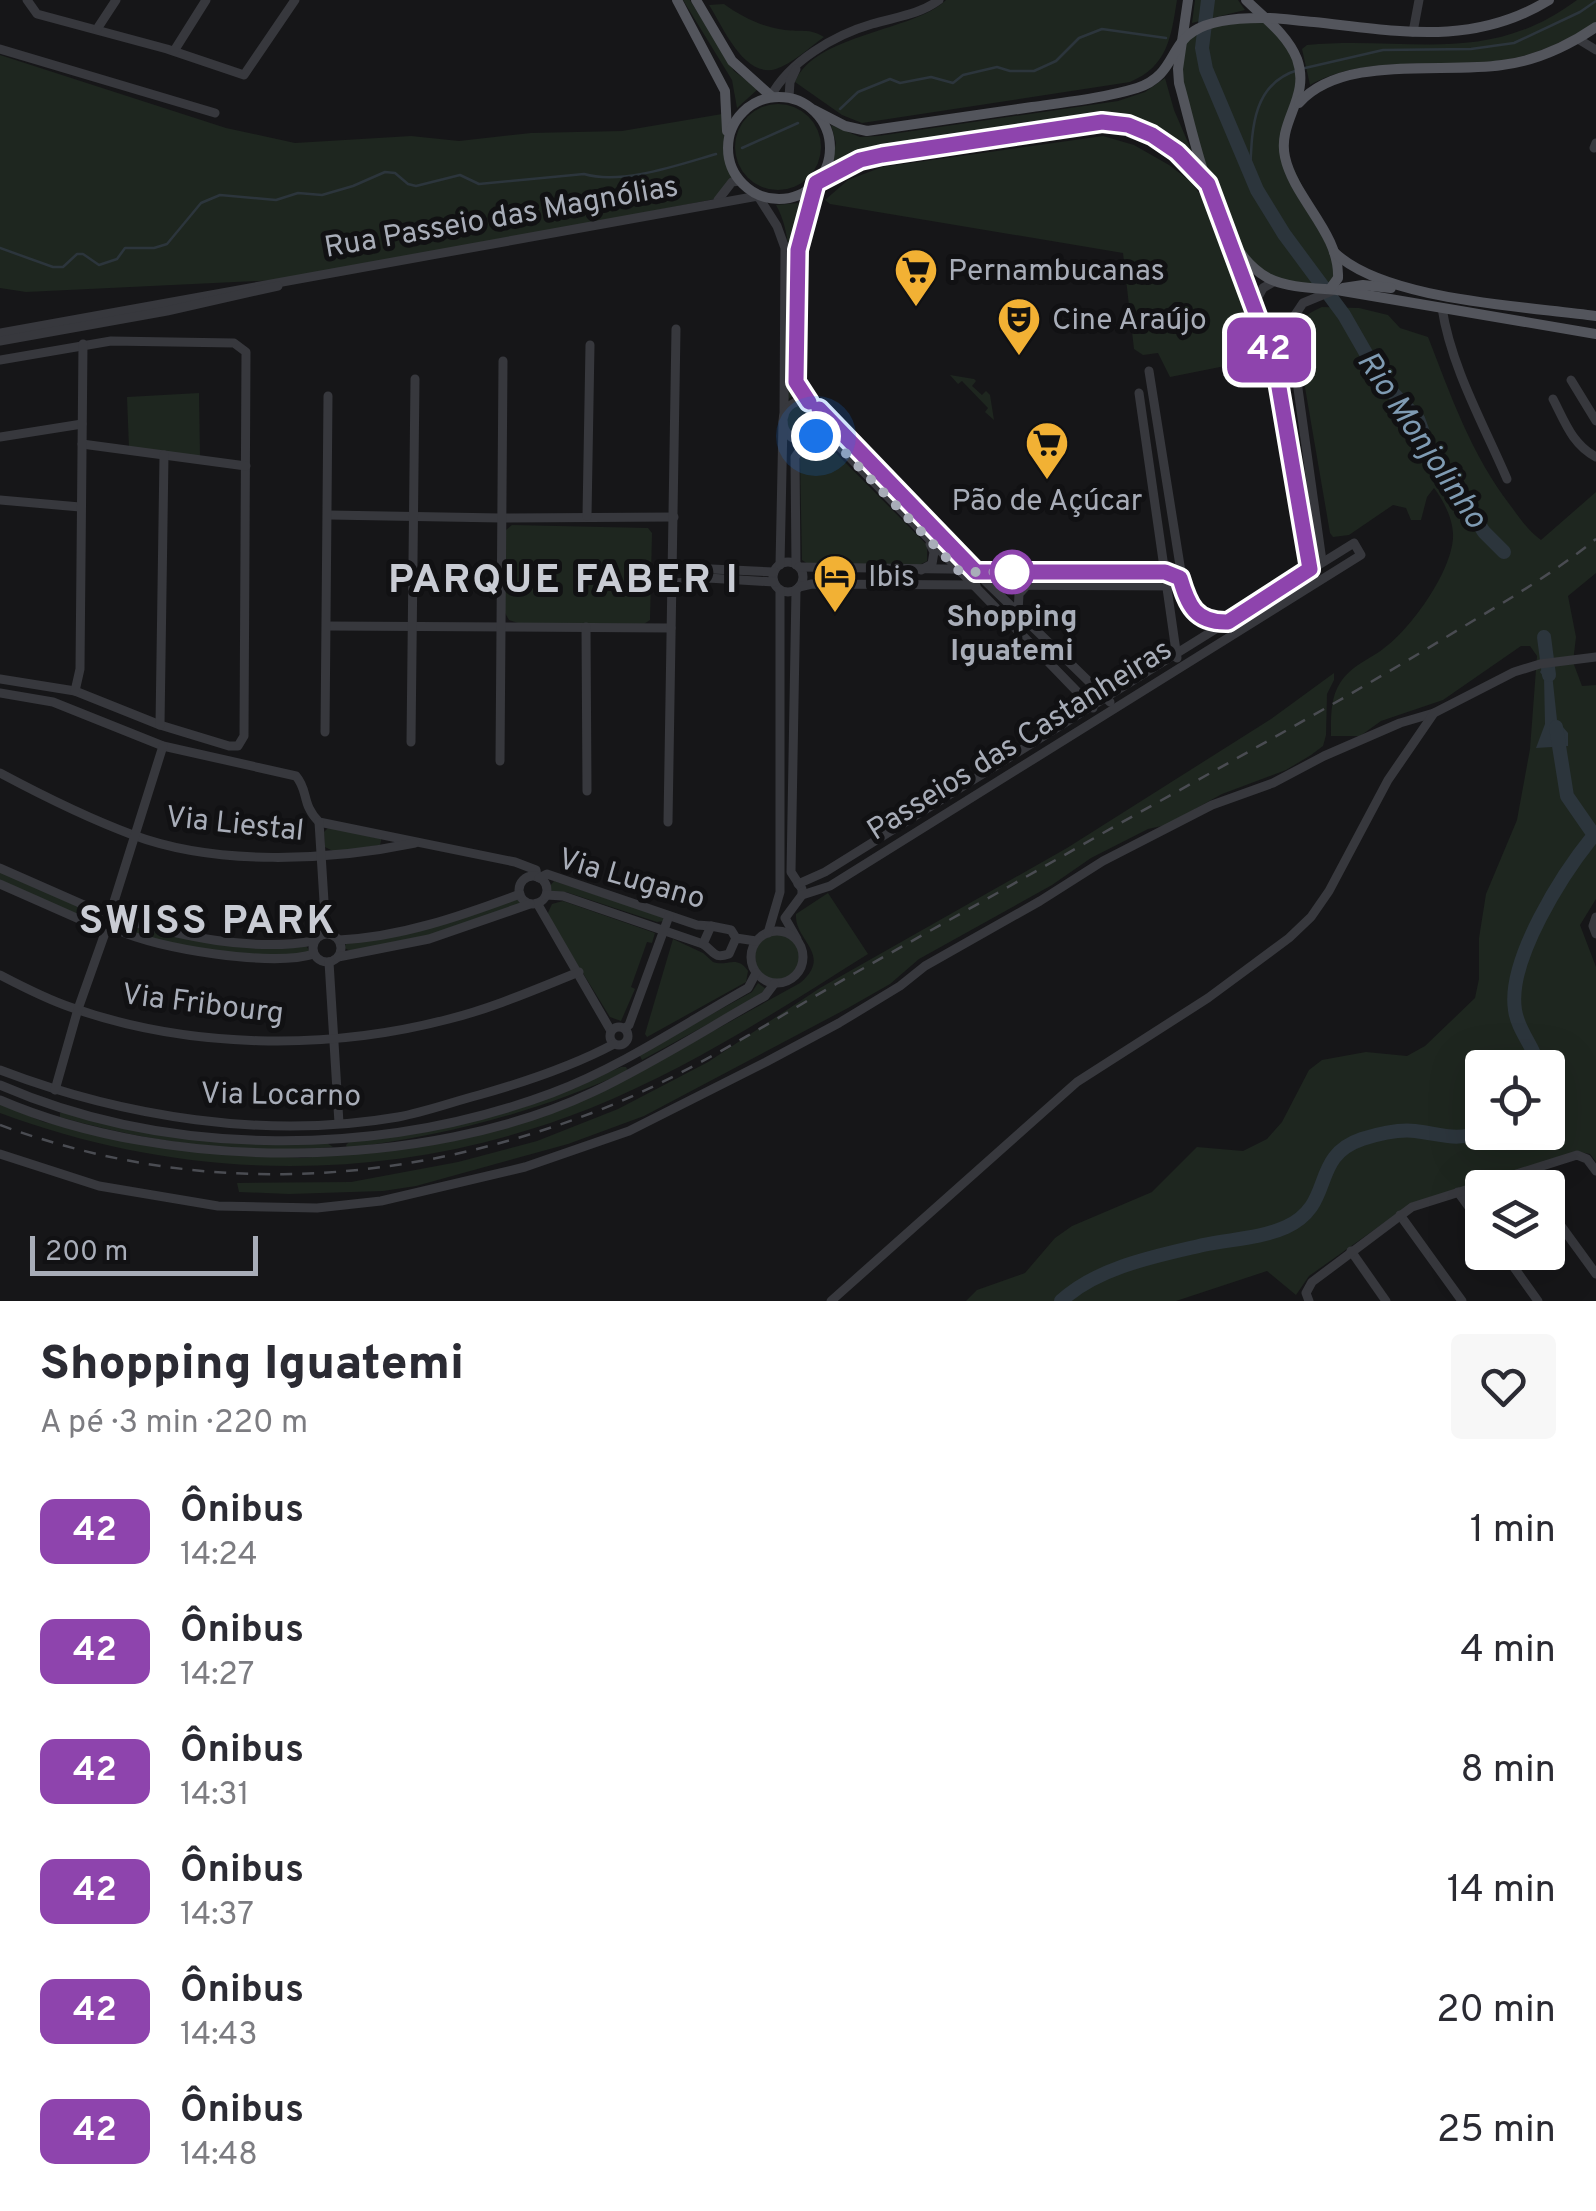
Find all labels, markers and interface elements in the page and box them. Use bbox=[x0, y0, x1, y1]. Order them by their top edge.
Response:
street label: Rua Passeio das Magnólias bbox=[322, 169, 681, 268]
supermarket icon: Pernambucanas bbox=[893, 247, 939, 308]
place label: Pernambucanas bbox=[948, 254, 1165, 291]
theatre icon: Cine Araújo bbox=[996, 296, 1042, 357]
place label: Cine Araújo bbox=[1052, 303, 1207, 340]
line badge: 42 bbox=[1224, 318, 1314, 382]
text: 42 bbox=[1247, 328, 1291, 372]
water label: Rio Monjolinho bbox=[1347, 344, 1495, 538]
your location bbox=[791, 411, 841, 461]
supermarket icon: Pão de Açúcar bbox=[1024, 420, 1070, 481]
place label: Pão de Açúcar bbox=[951, 484, 1143, 521]
marker: Shopping Iguatemi bbox=[991, 551, 1033, 593]
hotel icon: Ibis bbox=[812, 553, 858, 614]
district label: PARQUE FABER I bbox=[388, 557, 740, 607]
place label: Ibis bbox=[868, 560, 915, 597]
place label: Shopping Iguatemi bbox=[946, 600, 1078, 671]
street label: Passeios das Castanheiras bbox=[861, 632, 1179, 850]
street label: Via Liestal bbox=[164, 800, 306, 851]
street label: Via Lugano bbox=[554, 842, 709, 919]
district label: SWISS PARK bbox=[79, 898, 337, 948]
street label: Via Fribourg bbox=[120, 977, 286, 1034]
map controls bbox=[1465, 1050, 1565, 1270]
button: locate bbox=[1465, 1050, 1565, 1150]
street label: Via Locarno bbox=[200, 1077, 362, 1116]
button: layers bbox=[1465, 1170, 1565, 1270]
scale bar bbox=[30, 1231, 258, 1276]
text: 200 m bbox=[45, 1235, 128, 1271]
button: heart bbox=[1451, 1334, 1556, 1439]
text: Shopping Iguatemi bbox=[40, 1336, 464, 1396]
text: A pé · 3 min · 220 m bbox=[40, 1404, 308, 1444]
text: Ônibus bbox=[180, 1487, 304, 1536]
text: 1 min bbox=[1470, 1507, 1556, 1556]
text: 42 bbox=[73, 1509, 117, 1553]
text: 14:24 bbox=[180, 1536, 258, 1576]
text: Ônibus bbox=[180, 1607, 304, 1656]
text: 4 min bbox=[1460, 1627, 1556, 1676]
text: 42 bbox=[73, 1629, 117, 1673]
text: 14:27 bbox=[180, 1656, 254, 1696]
text: Ônibus bbox=[180, 1727, 304, 1776]
text: 8 min bbox=[1461, 1747, 1556, 1796]
text: 42 bbox=[73, 1749, 117, 1793]
text: 14:31 bbox=[180, 1776, 250, 1816]
text: Ônibus bbox=[180, 1847, 304, 1896]
text: 14 min bbox=[1447, 1867, 1556, 1916]
text: 42 bbox=[73, 1869, 117, 1913]
text: 14:37 bbox=[180, 1896, 254, 1936]
text: Ônibus bbox=[180, 1967, 304, 2016]
text: 20 min bbox=[1436, 1987, 1556, 2036]
text: 42 bbox=[73, 1989, 117, 2033]
text: 14:43 bbox=[180, 2016, 258, 2056]
text: Ônibus bbox=[180, 2087, 304, 2136]
text: 25 min bbox=[1437, 2107, 1556, 2156]
text: 42 bbox=[73, 2109, 117, 2153]
text: 14:48 bbox=[180, 2136, 258, 2176]

